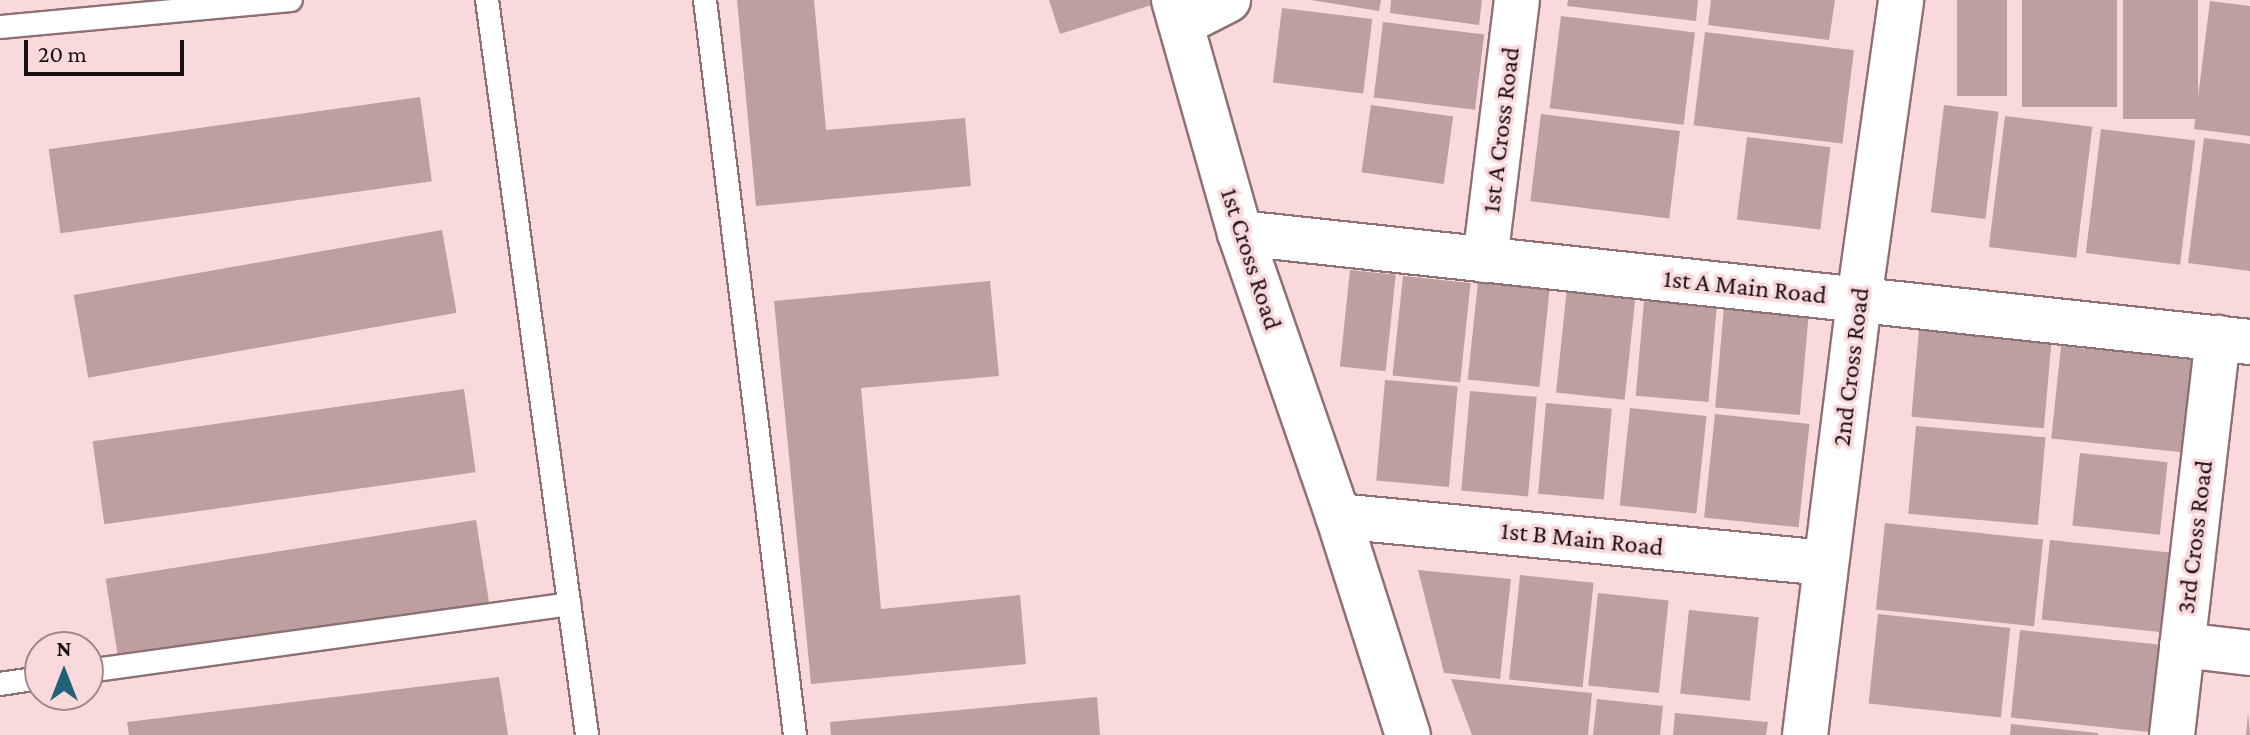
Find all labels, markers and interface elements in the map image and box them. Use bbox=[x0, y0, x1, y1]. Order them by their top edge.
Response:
scale bar bbox=[28, 24, 188, 74]
text: 20 m bbox=[38, 40, 87, 67]
street label: 1st A Cross Road bbox=[1475, 45, 1527, 215]
street label: 1st Cross Road bbox=[1213, 184, 1289, 334]
street label: 1st A Main Road bbox=[1662, 263, 1828, 311]
street label: 2nd Cross Road bbox=[1826, 286, 1876, 448]
street label: 3rd Cross Road bbox=[2170, 458, 2220, 616]
street label: 1st B Main Road bbox=[1499, 515, 1665, 563]
north arrow bbox=[24, 631, 104, 711]
text: N bbox=[57, 636, 72, 661]

